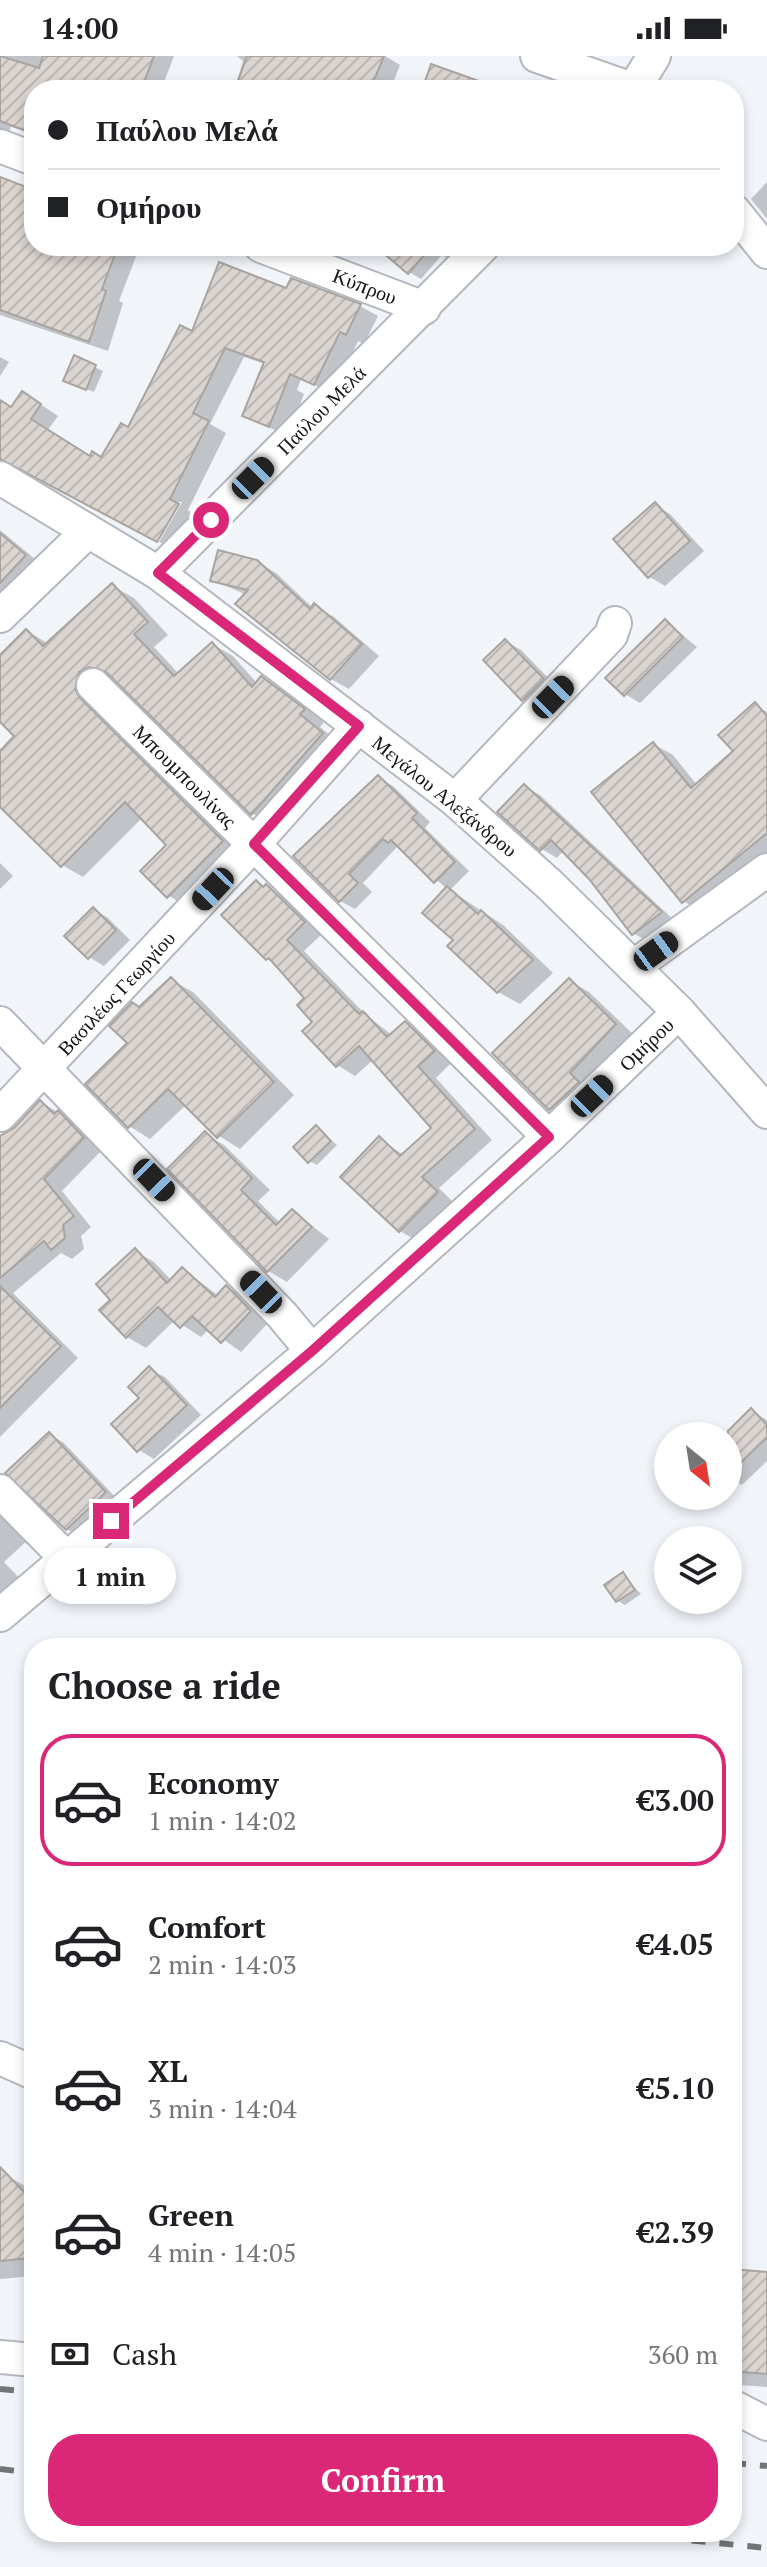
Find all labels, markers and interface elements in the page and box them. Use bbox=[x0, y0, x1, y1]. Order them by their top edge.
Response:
text: 14:00 bbox=[40, 8, 118, 48]
text: Παύλου Μελά bbox=[96, 110, 278, 150]
text: Ομήρου bbox=[96, 187, 202, 227]
street label: Κύπρου bbox=[329, 261, 401, 311]
street label: Παύλου Μελά bbox=[271, 359, 372, 460]
car bbox=[228, 453, 278, 503]
route start bbox=[193, 502, 229, 538]
car bbox=[528, 671, 578, 723]
street label: Μπουμπουλίνας bbox=[127, 718, 243, 834]
street label: Μεγάλου Αλεξάνδρου bbox=[367, 729, 523, 863]
car bbox=[188, 863, 238, 915]
street label: Βασιλέως Γεωργίου bbox=[51, 925, 181, 1061]
car bbox=[630, 927, 682, 975]
street label: Ομήρου bbox=[613, 1011, 679, 1077]
car bbox=[566, 1071, 618, 1121]
car bbox=[129, 1154, 179, 1206]
car bbox=[236, 1266, 286, 1318]
north arrow bbox=[654, 1422, 742, 1510]
map controls bbox=[654, 1422, 742, 1614]
route end bbox=[93, 1503, 129, 1539]
button: layers bbox=[654, 1526, 742, 1614]
callout: 1 min bbox=[45, 1549, 177, 1605]
text: 1 min bbox=[74, 1559, 146, 1593]
text: Choose a ride bbox=[48, 1662, 281, 1709]
text: Economy bbox=[148, 1763, 279, 1803]
icon: car bbox=[52, 1764, 124, 1836]
text: €3.00 bbox=[637, 1780, 714, 1820]
text: 1 min · 14:02 bbox=[148, 1803, 297, 1837]
text: Comfort bbox=[148, 1907, 266, 1947]
icon: car bbox=[52, 1908, 124, 1980]
text: €4.05 bbox=[637, 1924, 714, 1964]
text: 2 min · 14:03 bbox=[148, 1947, 297, 1981]
text: XL bbox=[148, 2051, 187, 2091]
icon: car bbox=[52, 2052, 124, 2124]
text: €5.10 bbox=[637, 2068, 714, 2108]
text: 3 min · 14:04 bbox=[148, 2091, 297, 2125]
text: Green bbox=[148, 2195, 234, 2235]
icon: car bbox=[52, 2196, 124, 2268]
text: €2.39 bbox=[637, 2212, 714, 2252]
text: 4 min · 14:05 bbox=[148, 2235, 297, 2269]
icon: cash bbox=[48, 2332, 92, 2376]
text: Cash bbox=[112, 2334, 177, 2374]
text: 360 m bbox=[648, 2337, 718, 2371]
button: Confirm bbox=[48, 2434, 718, 2526]

